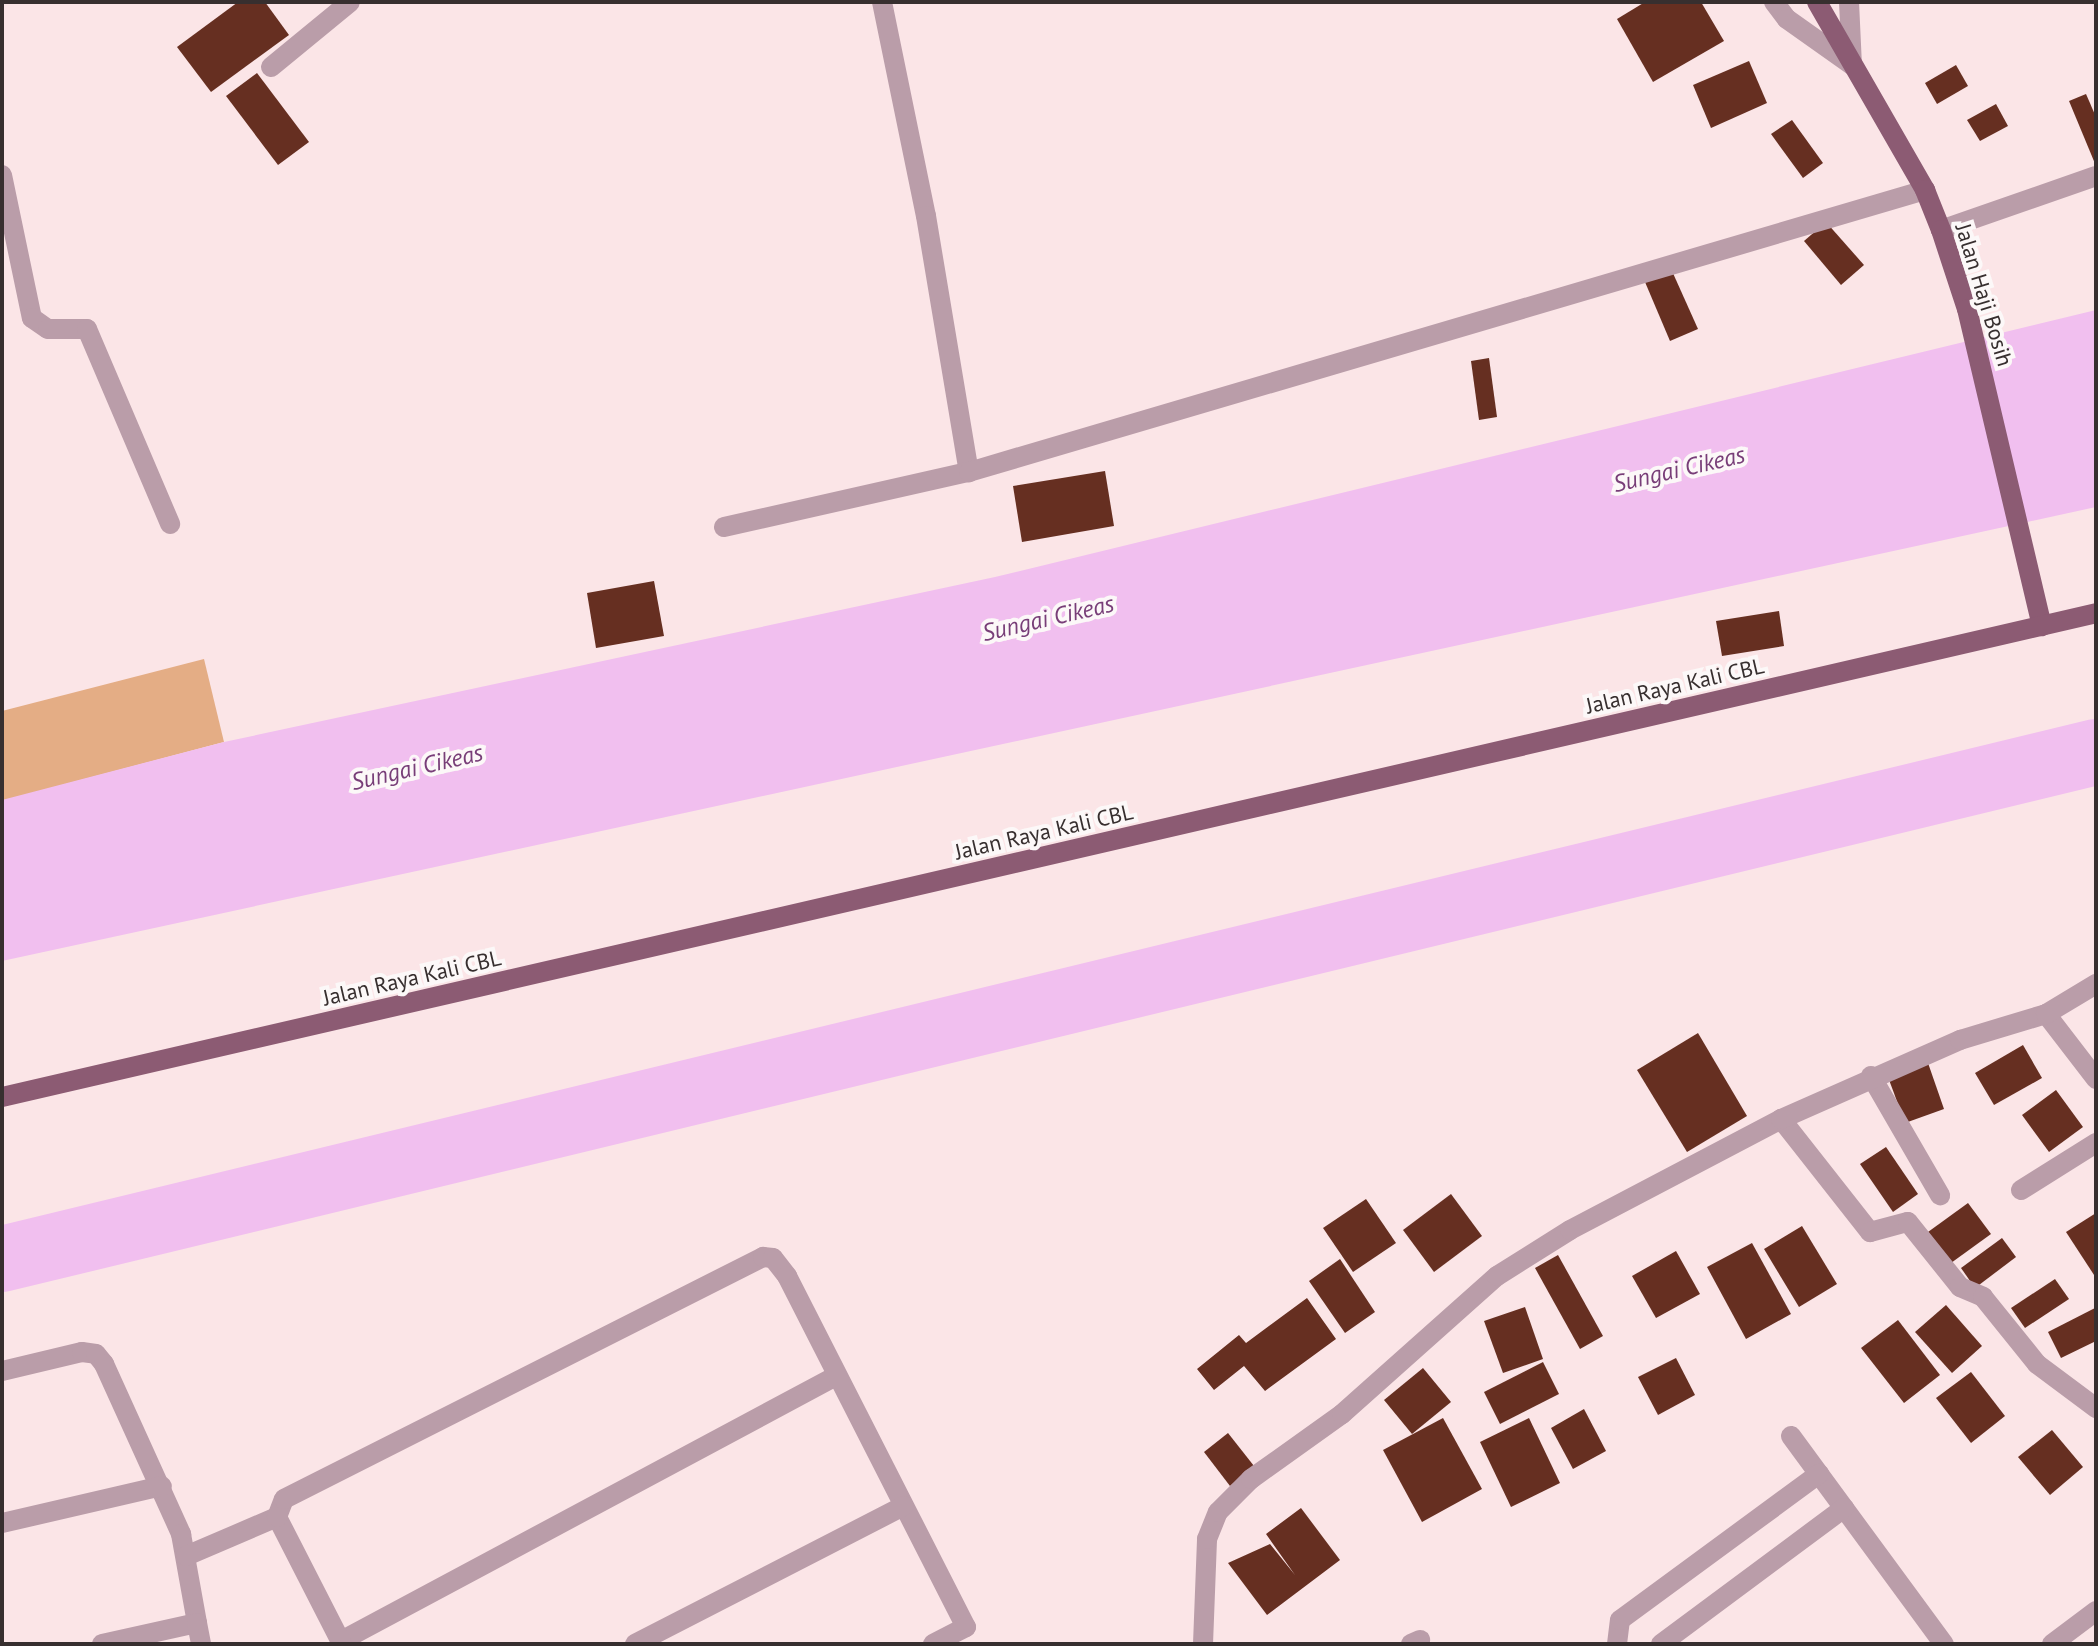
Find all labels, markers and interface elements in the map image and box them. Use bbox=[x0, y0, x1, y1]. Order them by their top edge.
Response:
street label: Jalan Haji Bosih bbox=[1950, 221, 2018, 369]
water label: Sungai Cikeas bbox=[1610, 440, 1748, 498]
water label: Sungai Cikeas bbox=[979, 589, 1117, 647]
street label: Jalan Raya Kali CBL bbox=[1583, 653, 1767, 719]
water label: Sungai Cikeas bbox=[348, 738, 486, 796]
street label: Jalan Raya Kali CBL bbox=[952, 799, 1136, 865]
street label: Jalan Raya Kali CBL bbox=[320, 945, 504, 1011]

